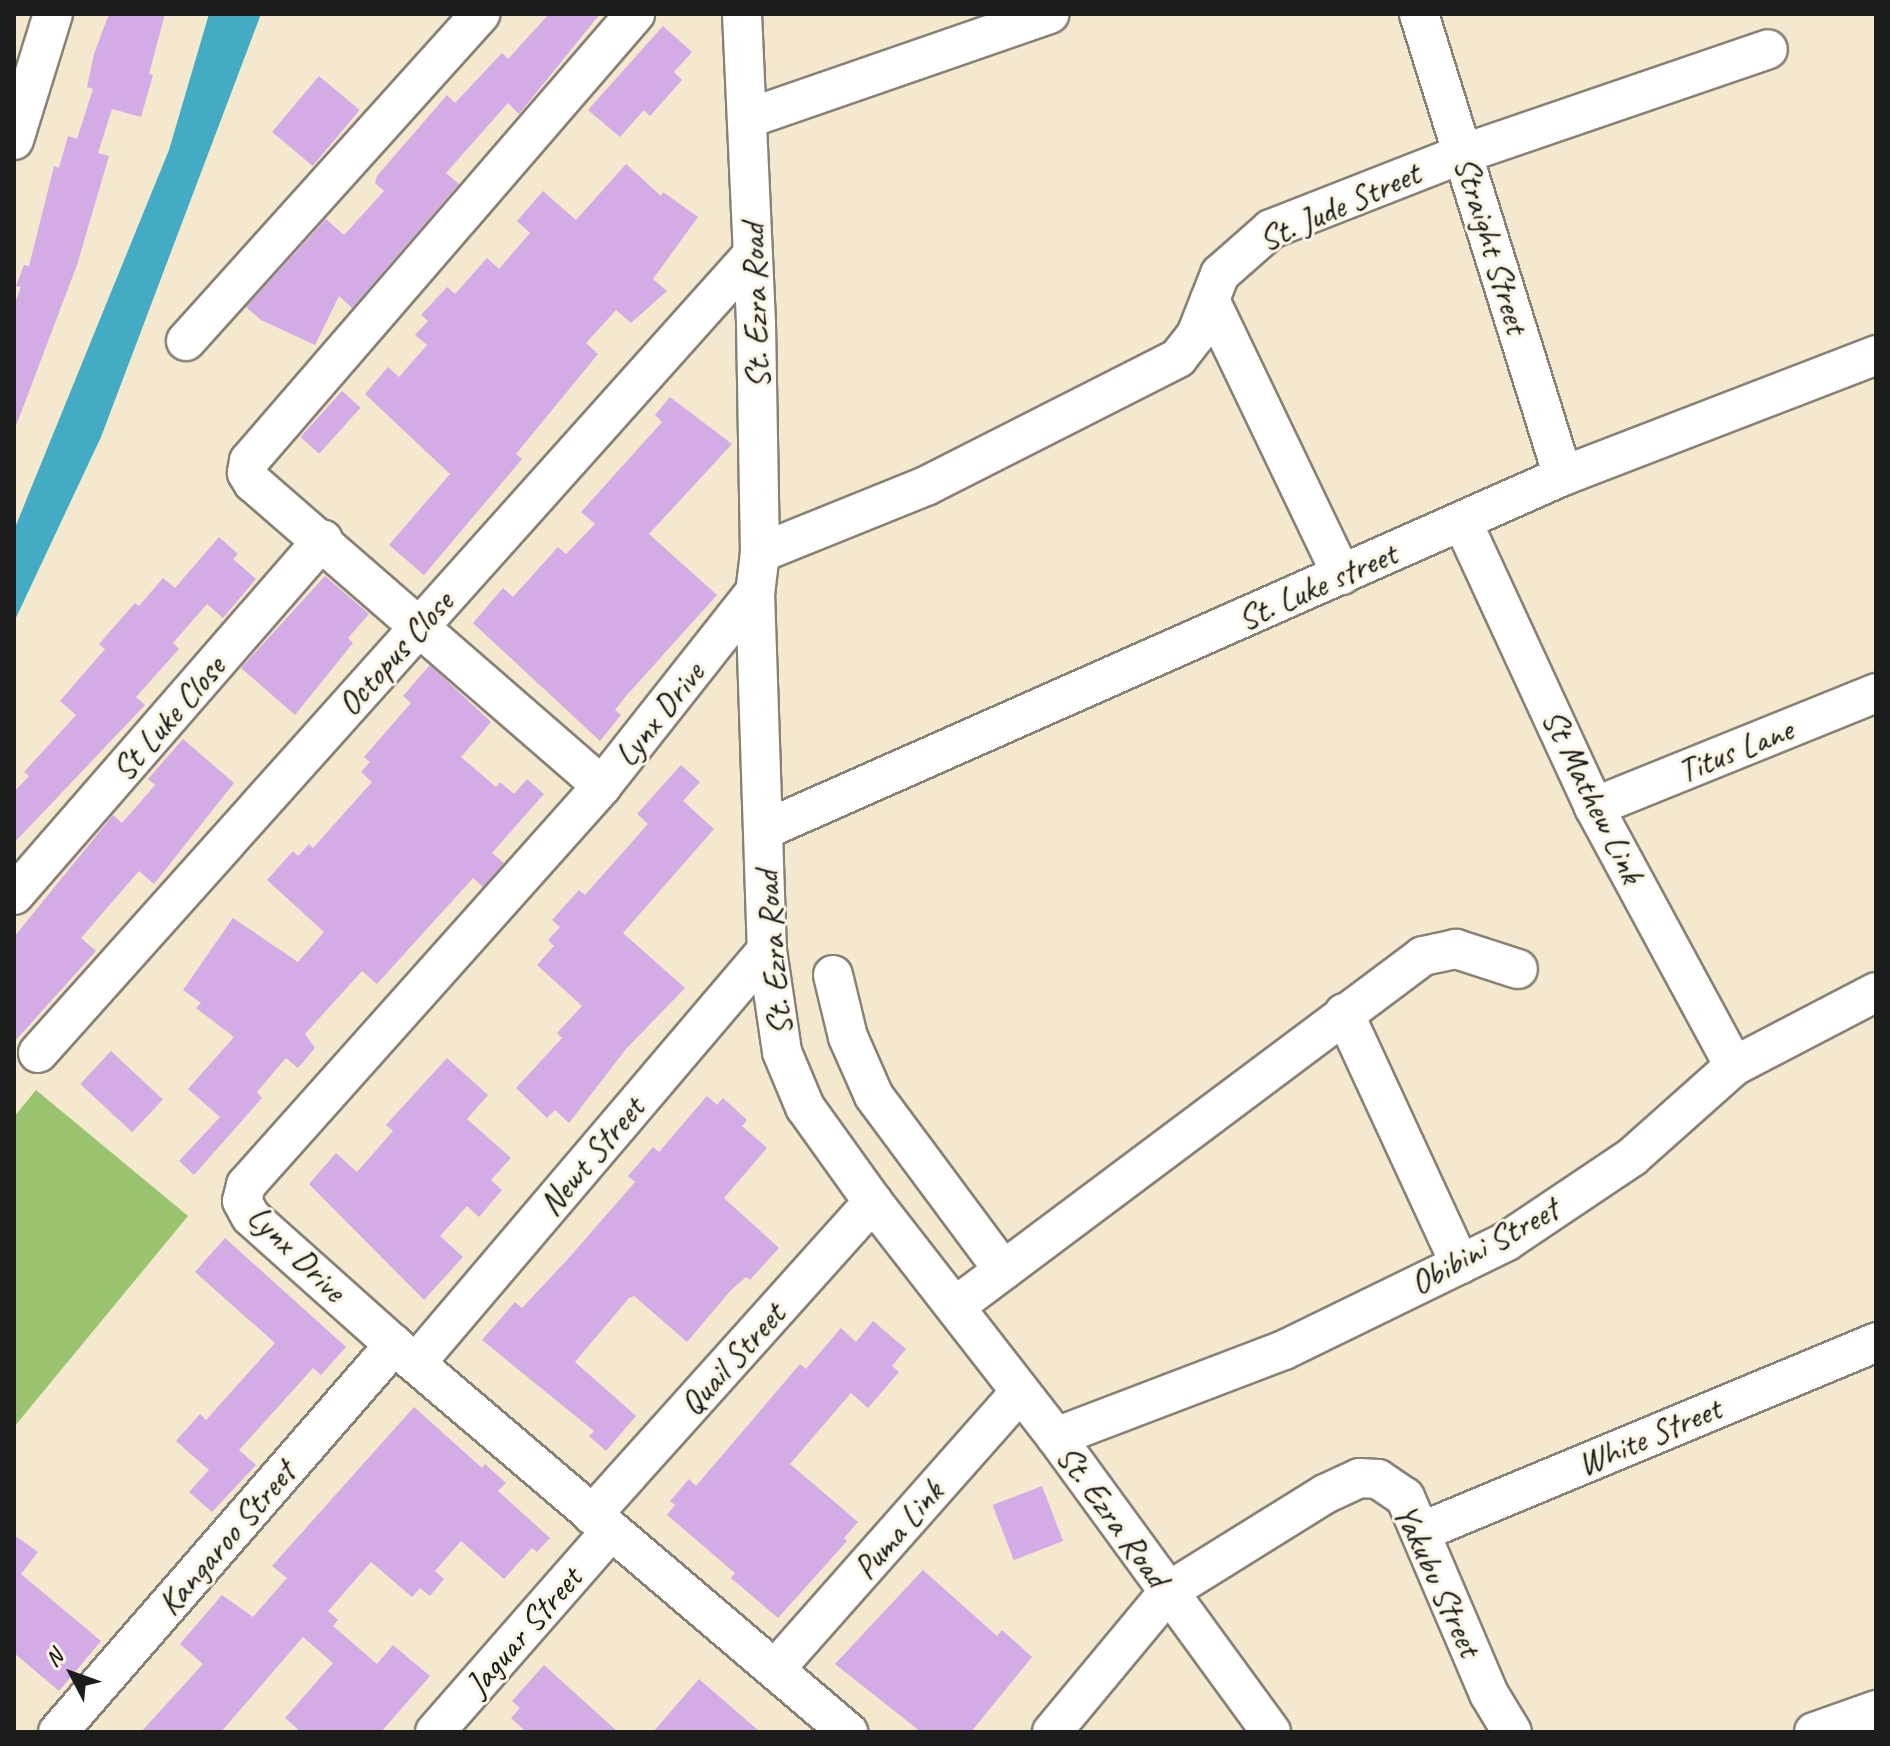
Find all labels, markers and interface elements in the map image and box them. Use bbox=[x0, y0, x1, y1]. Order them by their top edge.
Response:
street label: Straight Street bbox=[1446, 151, 1538, 339]
street label: St. Jude Street bbox=[1252, 152, 1426, 260]
street label: St. Ezra Road bbox=[732, 223, 778, 389]
street label: St. Luke street bbox=[1231, 533, 1403, 639]
street label: Octopus Close bbox=[328, 582, 462, 724]
street label: St Luke Close bbox=[103, 648, 233, 788]
street label: Lynx Drive bbox=[605, 654, 713, 774]
street label: St Mathew Link bbox=[1533, 702, 1653, 890]
street label: Titus Lane bbox=[1671, 708, 1799, 792]
street label: St. Ezra Road bbox=[745, 869, 801, 1037]
street label: Newt Street bbox=[529, 1088, 653, 1224]
street label: Obibini Street bbox=[1403, 1189, 1565, 1303]
street label: Lynx Drive bbox=[239, 1196, 355, 1310]
street label: Quail Street bbox=[671, 1294, 793, 1424]
street label: White Street bbox=[1571, 1387, 1727, 1485]
street label: St. Ezra Road bbox=[1048, 1437, 1178, 1595]
street label: Kangaroo Street bbox=[148, 1453, 304, 1623]
street label: Puma Link bbox=[844, 1472, 952, 1588]
street label: Yakubu Street bbox=[1385, 1497, 1491, 1663]
street label: Jaguar Street bbox=[456, 1558, 590, 1704]
north arrow bbox=[32, 1634, 112, 1714]
text: N bbox=[39, 1644, 69, 1673]

